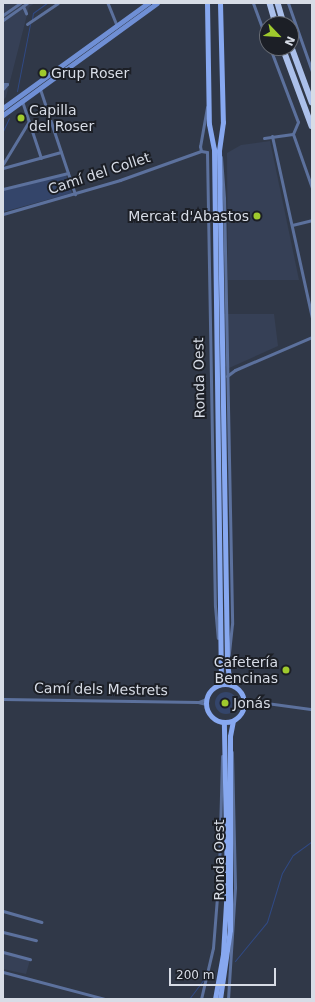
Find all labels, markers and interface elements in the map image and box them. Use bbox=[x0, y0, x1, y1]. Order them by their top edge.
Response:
north arrow bbox=[259, 16, 299, 56]
text: N bbox=[282, 34, 297, 48]
place label: Grup Roser bbox=[51, 65, 129, 81]
marker: Grup Roser bbox=[38, 68, 48, 78]
place label: Capilla del Roser bbox=[29, 102, 94, 134]
marker: Capilla del Roser bbox=[16, 113, 26, 123]
street label: Camí del Collet bbox=[46, 149, 152, 197]
place label: Mercat d'Abastos bbox=[128, 208, 249, 224]
marker: Mercat d'Abastos bbox=[252, 211, 262, 221]
street label: Ronda Oest bbox=[190, 337, 208, 419]
place label: Cafetería Bencinas bbox=[214, 654, 278, 686]
marker: Cafetería Bencinas bbox=[281, 665, 291, 675]
street label: Camí dels Mestrets bbox=[34, 679, 168, 699]
place label: Jonás bbox=[233, 695, 270, 711]
marker: Jonás bbox=[220, 698, 230, 708]
street label: Ronda Oest bbox=[211, 820, 227, 900]
scale bar bbox=[171, 960, 278, 986]
text: 200 m bbox=[176, 968, 214, 982]

